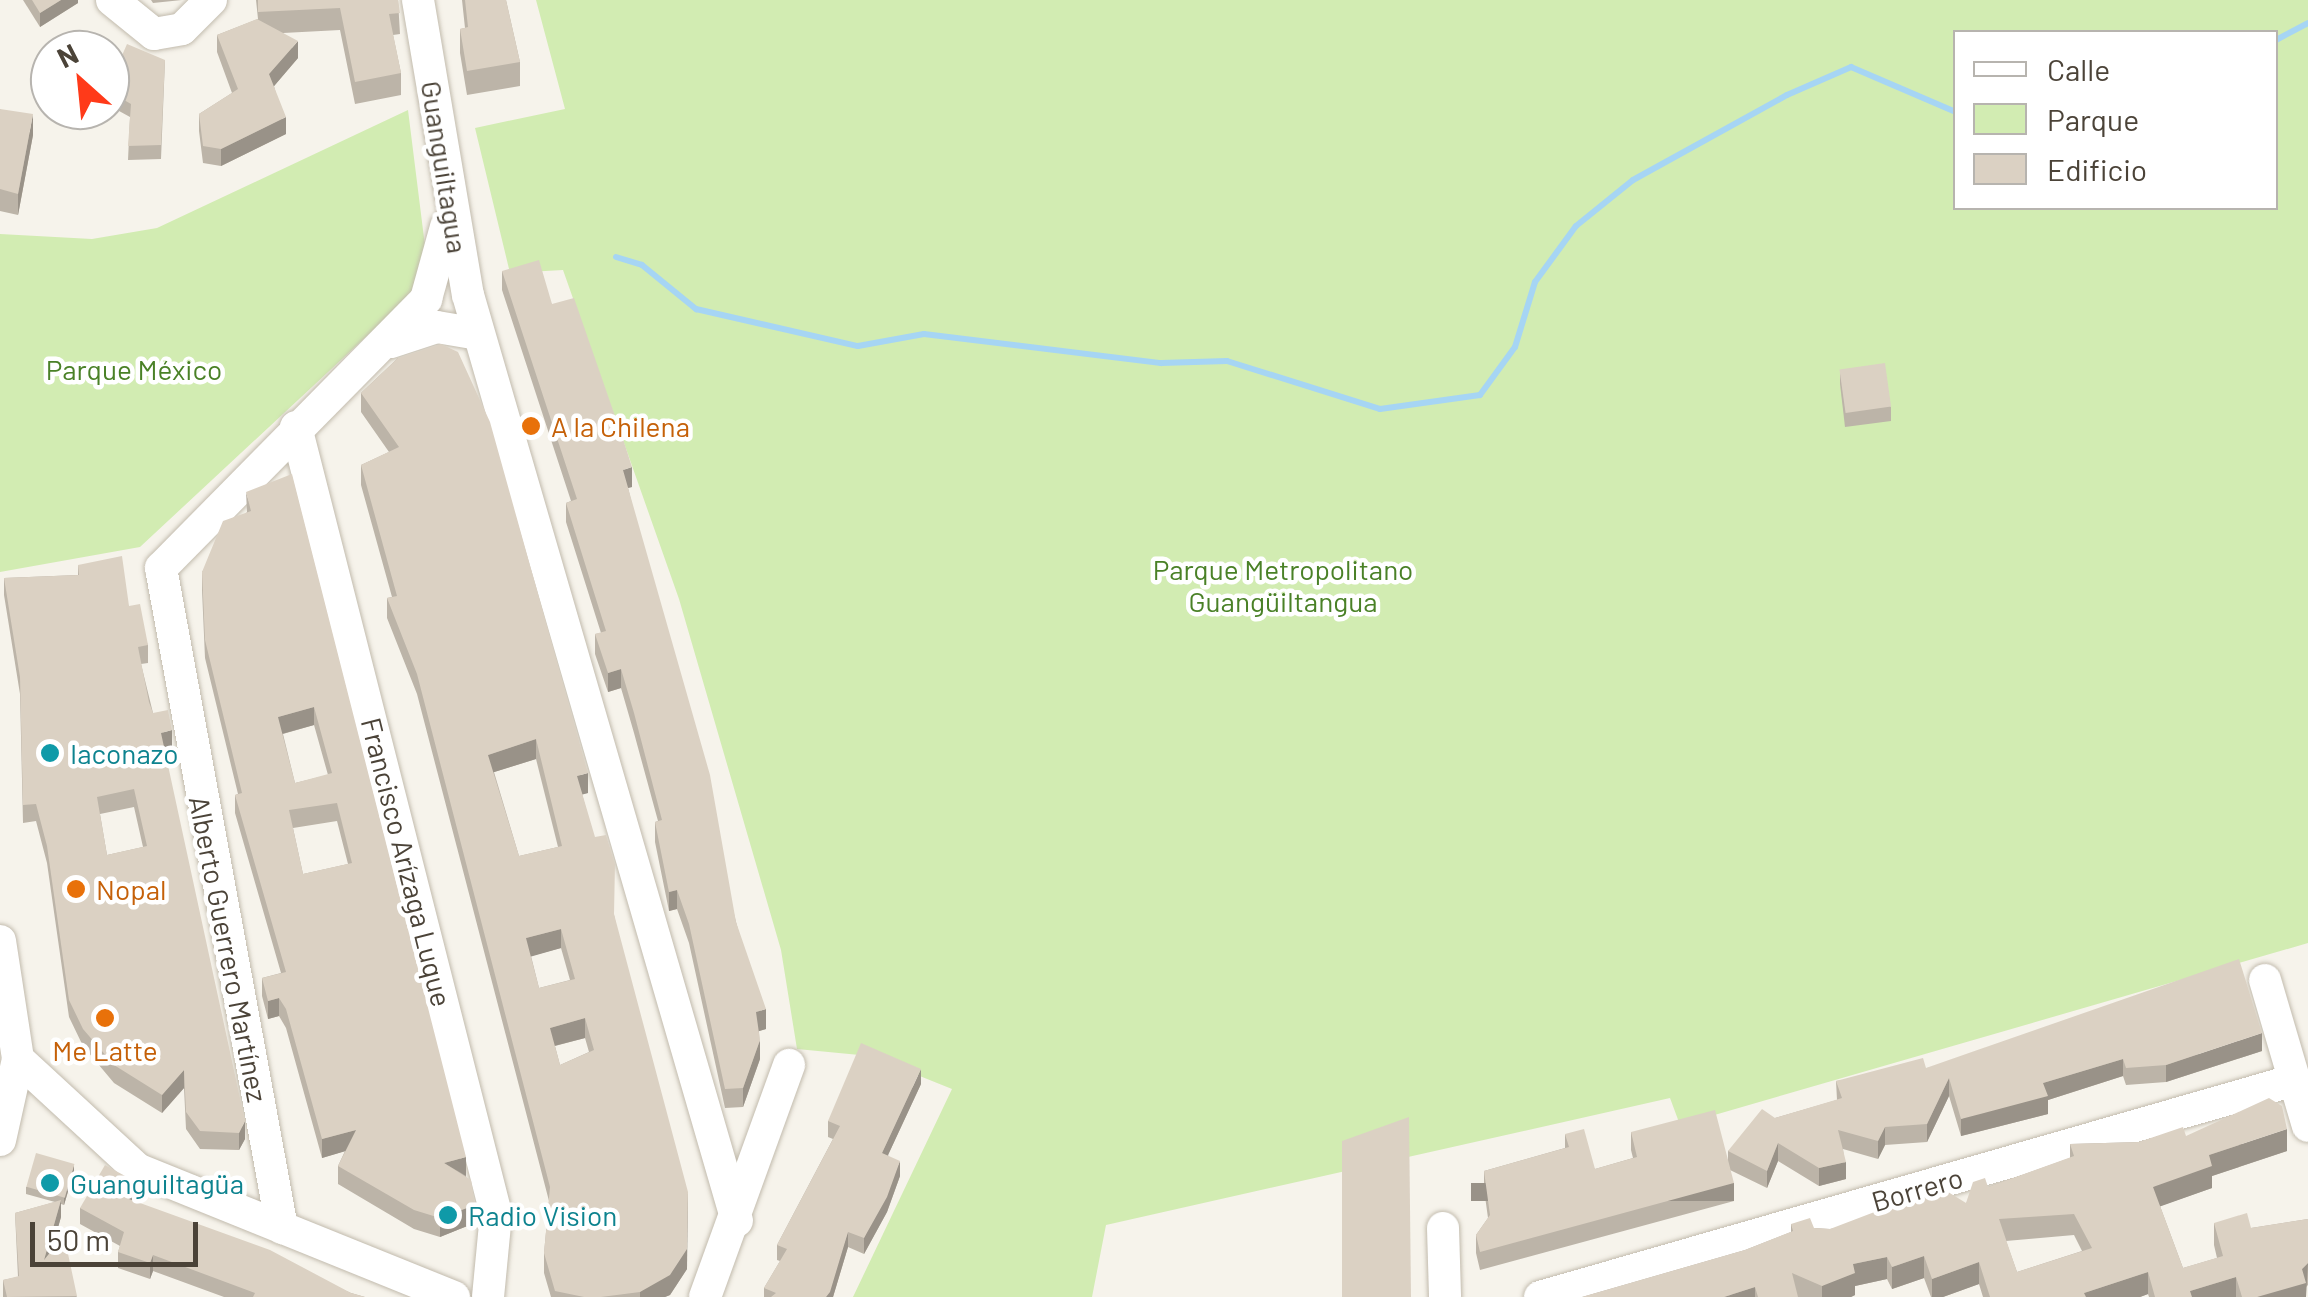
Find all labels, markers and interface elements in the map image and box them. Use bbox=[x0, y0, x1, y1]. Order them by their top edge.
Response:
north arrow bbox=[30, 30, 130, 130]
legend bbox=[1953, 30, 2278, 210]
text: N bbox=[51, 36, 83, 74]
text: Calle bbox=[2047, 51, 2110, 87]
street label: Guanguiltagua bbox=[415, 78, 475, 256]
text: Parque bbox=[2047, 101, 2139, 137]
text: Edificio bbox=[2047, 151, 2147, 187]
park label: Parque México bbox=[46, 352, 222, 386]
place label: A la Chilena bbox=[551, 409, 690, 443]
marker: A la Chilena bbox=[520, 415, 542, 437]
park label: Parque Metropolitano Guangüiltangua bbox=[1153, 552, 1413, 618]
street label: Francisco Arízaga Luque bbox=[355, 714, 459, 1010]
place label: Iaconazo bbox=[70, 736, 178, 770]
marker: Iaconazo bbox=[39, 742, 61, 764]
street label: Alberto Guerrero Martínez bbox=[183, 793, 275, 1105]
place label: Nopal bbox=[96, 872, 166, 906]
marker: Nopal bbox=[65, 878, 87, 900]
marker: Me Latte bbox=[94, 1007, 116, 1029]
place label: Me Latte bbox=[52, 1033, 158, 1067]
street label: Borrero bbox=[1868, 1160, 1966, 1218]
place label: Guanguiltagüa bbox=[70, 1166, 244, 1200]
marker: Guanguiltagüa bbox=[39, 1172, 61, 1194]
place label: Radio Vision bbox=[468, 1198, 617, 1232]
scale bar bbox=[35, 1202, 202, 1264]
marker: Radio Vision bbox=[437, 1204, 459, 1226]
text: 50 m bbox=[47, 1221, 110, 1257]

